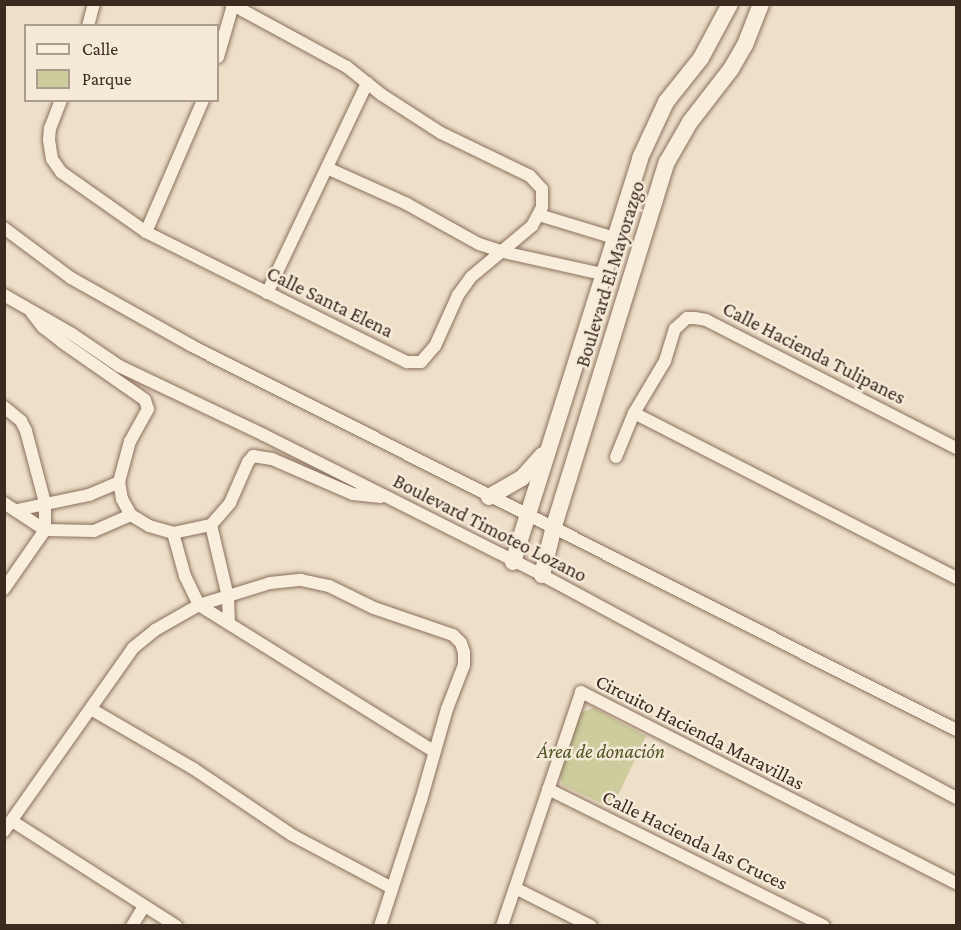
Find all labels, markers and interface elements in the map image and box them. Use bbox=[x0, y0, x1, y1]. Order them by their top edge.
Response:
legend bbox=[24, 24, 219, 102]
text: Calle bbox=[82, 39, 118, 59]
text: Parque bbox=[82, 69, 132, 89]
street label: Boulevard El Mayorazgo bbox=[570, 178, 650, 370]
street label: Calle Santa Elena bbox=[263, 261, 397, 343]
street label: Calle Hacienda Tulipanes bbox=[719, 296, 909, 410]
street label: Boulevard Timoteo Lozano bbox=[389, 469, 591, 587]
street label: Circuito Hacienda Maravillas bbox=[592, 669, 808, 795]
park label: Área de donación bbox=[537, 739, 665, 763]
street label: Calle Hacienda las Cruces bbox=[598, 785, 792, 895]

